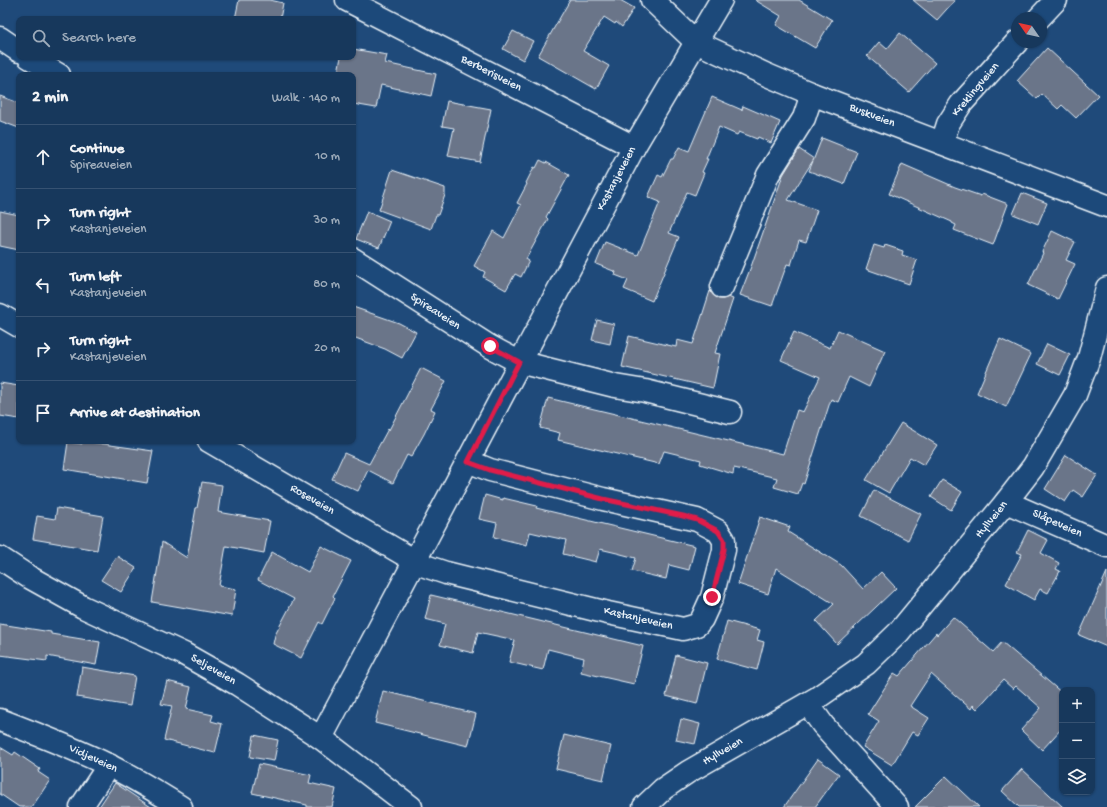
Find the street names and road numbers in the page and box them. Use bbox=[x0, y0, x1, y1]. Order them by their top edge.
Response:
street label: Berberisveien bbox=[457, 52, 524, 95]
street label: Kreklingveien bbox=[949, 60, 1003, 120]
street label: Buskveien bbox=[846, 101, 897, 131]
street label: Kastanjeveien bbox=[594, 144, 640, 213]
street label: Spireaveien bbox=[407, 291, 463, 334]
street label: Roseveien bbox=[287, 482, 337, 518]
street label: Hyllveien bbox=[973, 498, 1011, 542]
street label: Slåpeveien bbox=[1030, 507, 1084, 541]
street label: Kastanjeveien bbox=[602, 604, 674, 634]
street label: Seljeveien bbox=[188, 651, 238, 689]
street label: Hyllveien bbox=[700, 735, 746, 769]
street label: Vidjeveien bbox=[66, 741, 120, 776]

